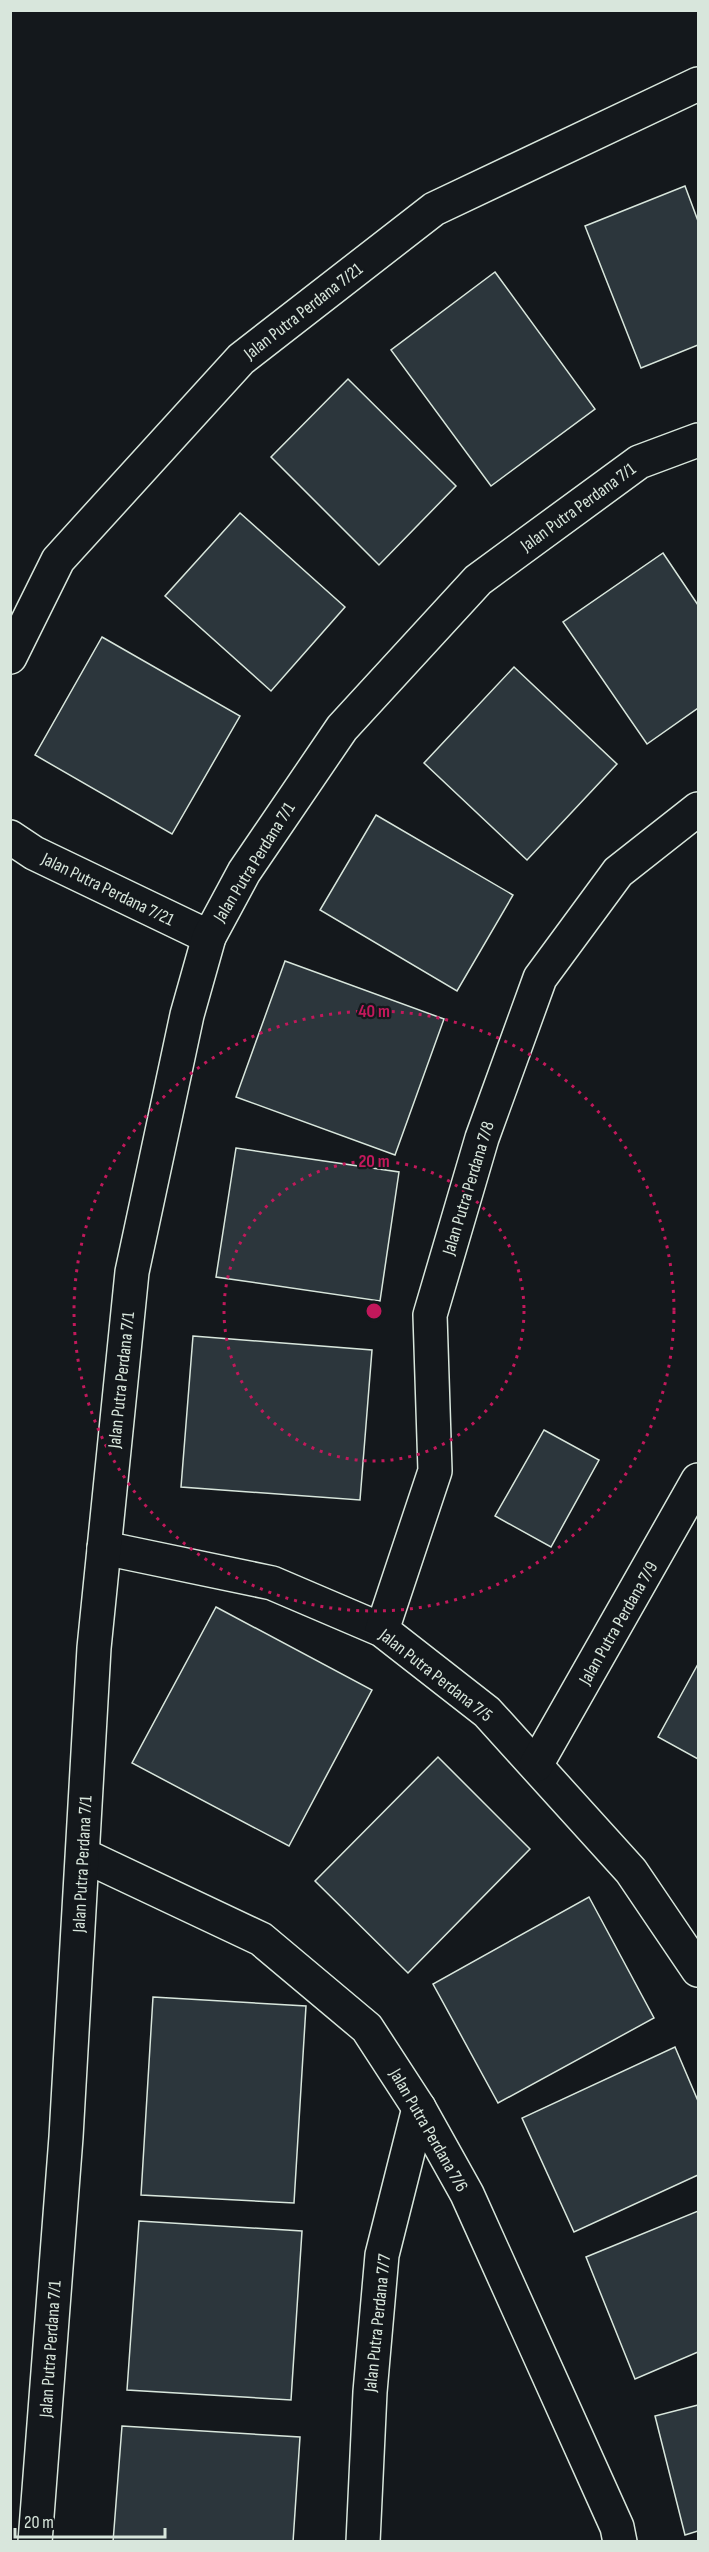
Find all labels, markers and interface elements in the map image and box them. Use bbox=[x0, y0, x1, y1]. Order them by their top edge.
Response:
street label: Jalan Putra Perdana 7/21 bbox=[239, 258, 367, 365]
street label: Jalan Putra Perdana 7/1 bbox=[516, 458, 640, 557]
street label: Jalan Putra Perdana 7/1 bbox=[209, 798, 300, 927]
street label: Jalan Putra Perdana 7/21 bbox=[37, 848, 178, 931]
text: 40 m bbox=[358, 1001, 390, 1022]
street label: Jalan Putra Perdana 7/8 bbox=[438, 1119, 499, 1258]
text: 20 m bbox=[358, 1151, 390, 1172]
centre of rings bbox=[364, 1301, 384, 1321]
street label: Jalan Putra Perdana 7/1 bbox=[104, 1310, 139, 1450]
street label: Jalan Putra Perdana 7/9 bbox=[574, 1558, 662, 1689]
street label: Jalan Putra Perdana 7/5 bbox=[374, 1624, 496, 1726]
street label: Jalan Putra Perdana 7/1 bbox=[68, 1794, 97, 1934]
street label: Jalan Putra Perdana 7/6 bbox=[384, 2064, 472, 2196]
street label: Jalan Putra Perdana 7/7 bbox=[360, 2252, 395, 2394]
street label: Jalan Putra Perdana 7/1 bbox=[35, 2279, 66, 2419]
scale bar bbox=[15, 2501, 165, 2539]
text: 20 m bbox=[24, 2512, 54, 2533]

